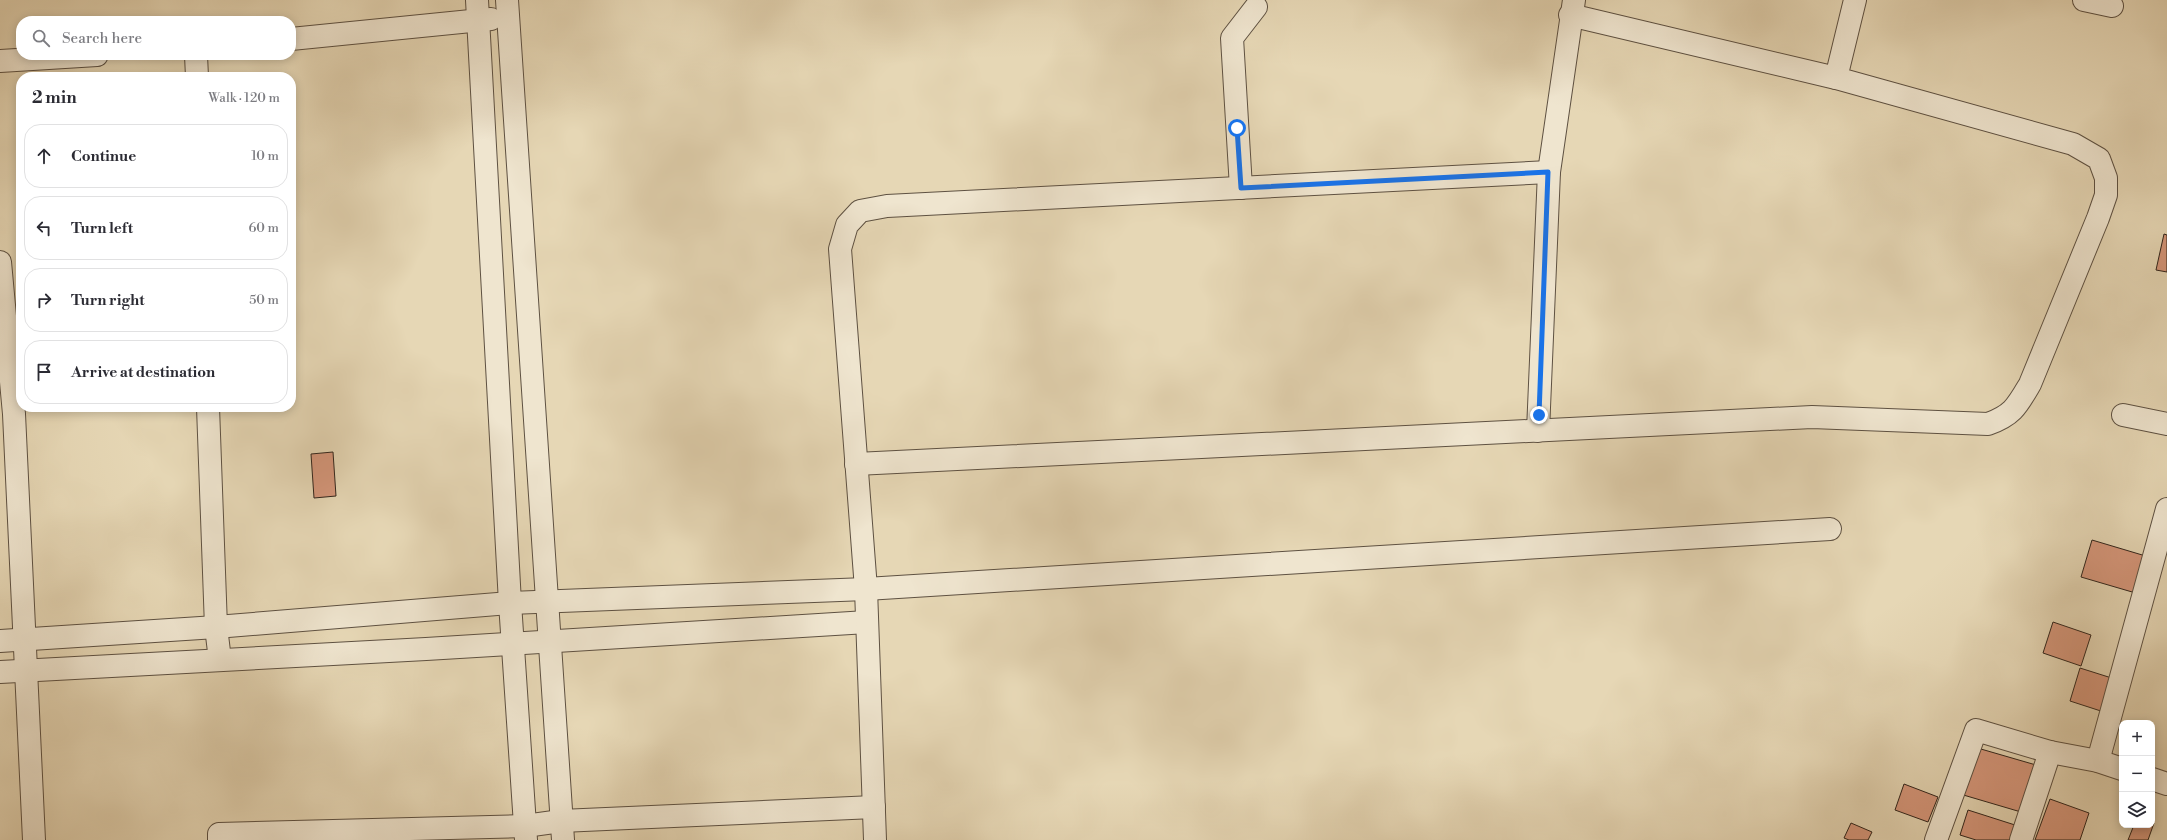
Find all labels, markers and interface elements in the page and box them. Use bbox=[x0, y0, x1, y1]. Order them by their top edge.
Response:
search box bbox=[16, 16, 296, 60]
icon: search bbox=[30, 27, 52, 49]
text: Search here bbox=[62, 29, 142, 48]
text: 2 min bbox=[32, 87, 77, 109]
text: Walk · 120 m bbox=[208, 90, 280, 106]
route start bbox=[1228, 119, 1246, 137]
icon: ahead bbox=[33, 145, 55, 167]
text: Continue bbox=[71, 147, 136, 166]
text: 10 m bbox=[251, 148, 279, 164]
icon: left bbox=[33, 217, 55, 239]
text: Turn left bbox=[71, 219, 133, 238]
text: 60 m bbox=[248, 220, 279, 236]
icon: right bbox=[33, 289, 55, 311]
text: Turn right bbox=[71, 291, 145, 310]
text: 50 m bbox=[249, 292, 279, 308]
icon: arrive bbox=[33, 361, 55, 383]
text: Arrive at destination bbox=[71, 363, 215, 382]
route end bbox=[1530, 406, 1548, 424]
map controls bbox=[2119, 720, 2155, 828]
button: + bbox=[2119, 720, 2155, 756]
button: − bbox=[2119, 756, 2155, 792]
button: layers bbox=[2119, 792, 2155, 828]

